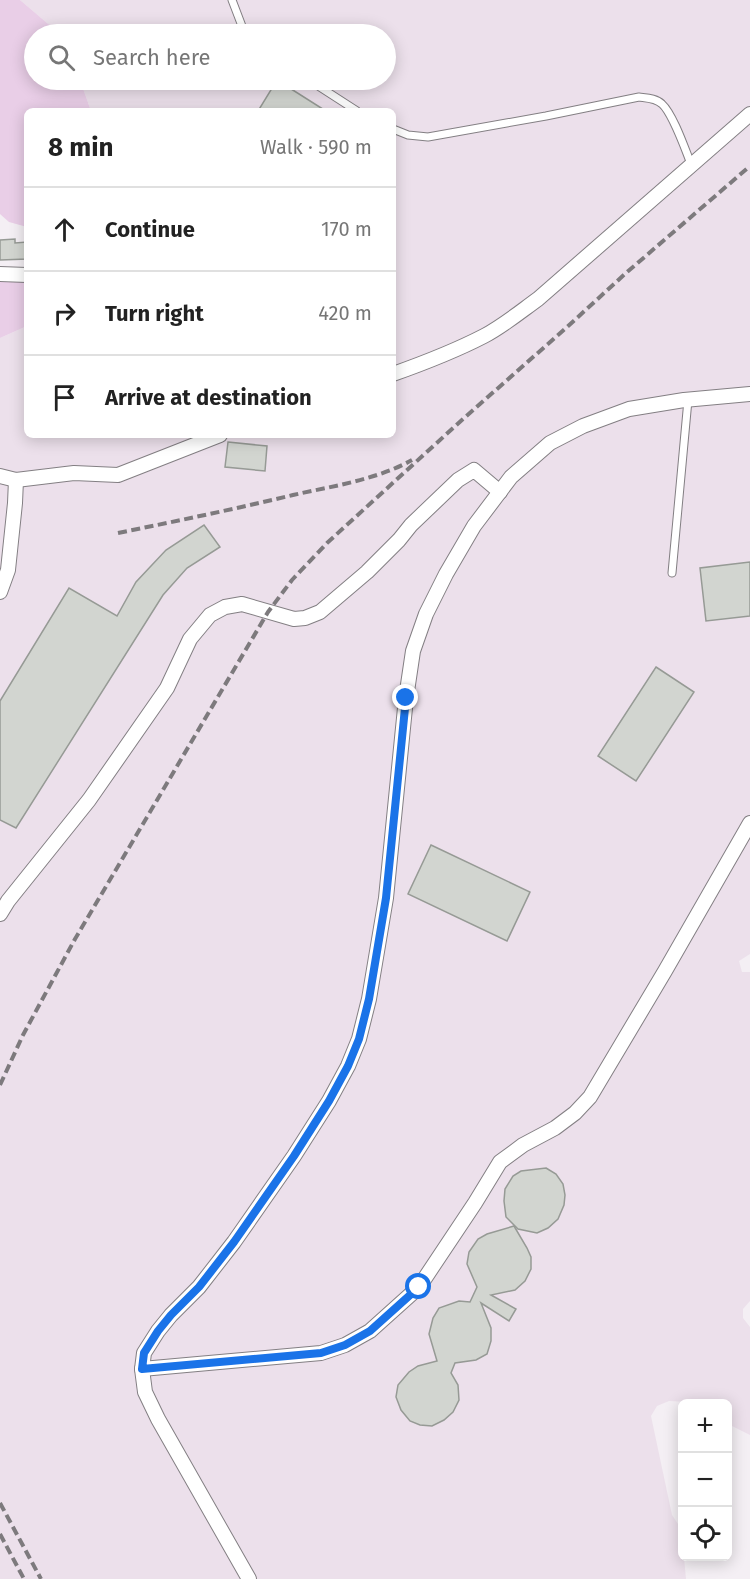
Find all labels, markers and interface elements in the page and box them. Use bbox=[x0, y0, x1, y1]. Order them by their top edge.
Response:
search box bbox=[24, 24, 396, 90]
icon: search bbox=[45, 41, 78, 74]
text: Search here bbox=[93, 44, 211, 71]
text: 8 min bbox=[48, 132, 114, 163]
text: Walk · 590 m bbox=[260, 135, 372, 159]
icon: ahead bbox=[48, 213, 81, 246]
text: Continue bbox=[105, 216, 195, 243]
text: 170 m bbox=[321, 217, 372, 241]
icon: right bbox=[48, 297, 81, 330]
text: Turn right bbox=[105, 300, 204, 327]
text: 420 m bbox=[318, 301, 372, 325]
icon: arrive bbox=[48, 381, 81, 414]
text: Arrive at destination bbox=[105, 384, 312, 411]
route end bbox=[392, 684, 418, 710]
route start bbox=[405, 1273, 431, 1299]
map controls bbox=[678, 1399, 732, 1561]
button: + bbox=[678, 1399, 732, 1453]
button: − bbox=[678, 1453, 732, 1507]
button: locate bbox=[678, 1507, 732, 1561]

